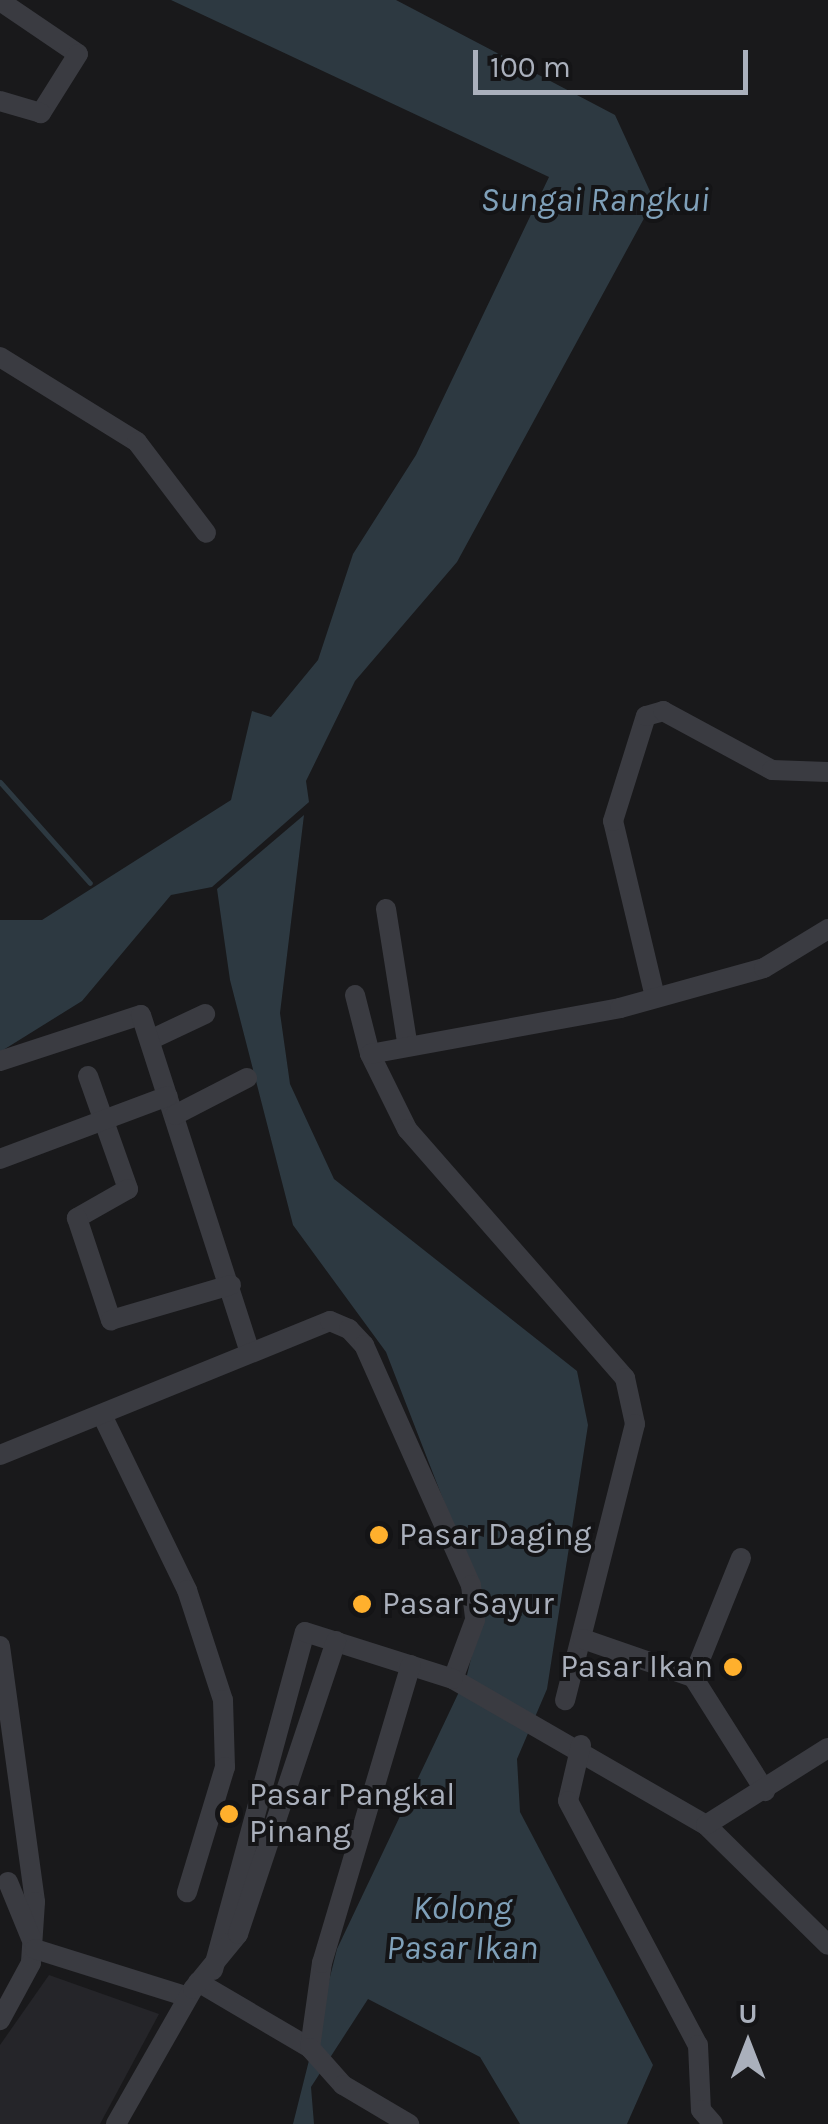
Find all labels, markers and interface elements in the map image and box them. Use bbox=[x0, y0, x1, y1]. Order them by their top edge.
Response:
scale bar bbox=[478, 30, 753, 92]
text: 100 m bbox=[490, 49, 571, 85]
water label: Sungai Rangkui bbox=[480, 179, 710, 221]
place label: Pasar Daging bbox=[399, 1516, 592, 1554]
marker: Pasar Daging bbox=[368, 1524, 390, 1546]
place label: Pasar Sayur bbox=[382, 1585, 554, 1623]
marker: Pasar Sayur bbox=[351, 1593, 373, 1615]
place label: Pasar Ikan bbox=[560, 1648, 713, 1686]
marker: Pasar Ikan bbox=[722, 1656, 744, 1678]
place label: Pasar Pangkal Pinang bbox=[249, 1777, 455, 1852]
marker: Pasar Pangkal Pinang bbox=[218, 1803, 240, 1825]
water label: Kolong Pasar Ikan bbox=[386, 1887, 538, 1969]
north arrow bbox=[698, 1994, 798, 2094]
text: U bbox=[738, 1997, 758, 2030]

